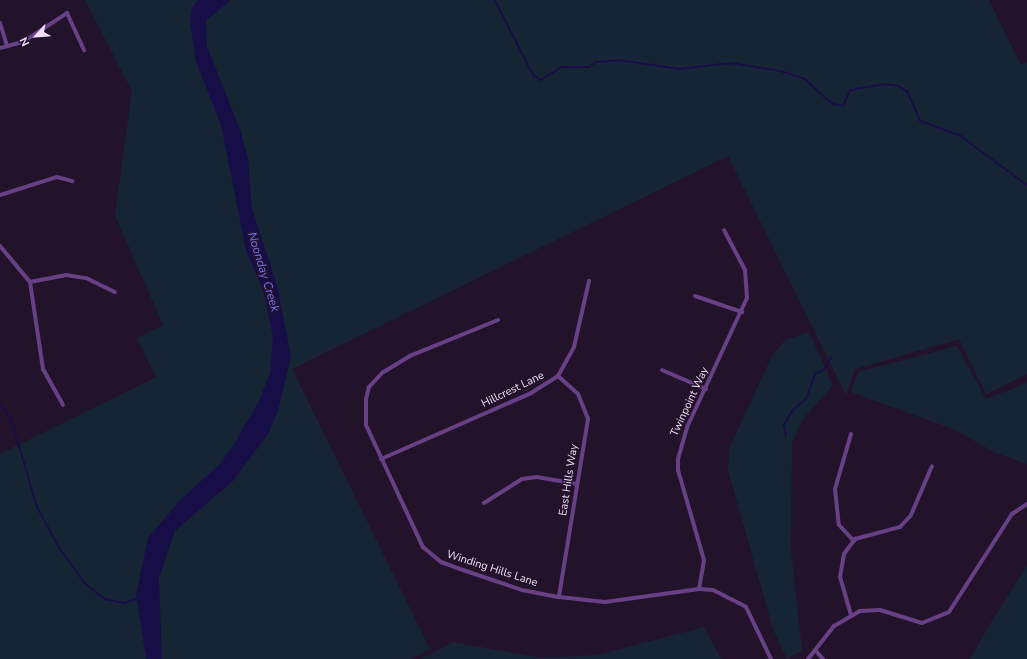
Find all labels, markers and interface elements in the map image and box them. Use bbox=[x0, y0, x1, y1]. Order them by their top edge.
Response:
north arrow bbox=[16, 16, 56, 56]
text: N bbox=[16, 34, 33, 48]
water label: Noonday Creek bbox=[244, 230, 282, 314]
street label: Twinpoint Way bbox=[668, 365, 712, 439]
street label: Hillcrest Lane bbox=[480, 369, 546, 411]
street label: East Hills Way bbox=[557, 443, 581, 517]
street label: Winding Hills Lane bbox=[445, 548, 539, 590]

